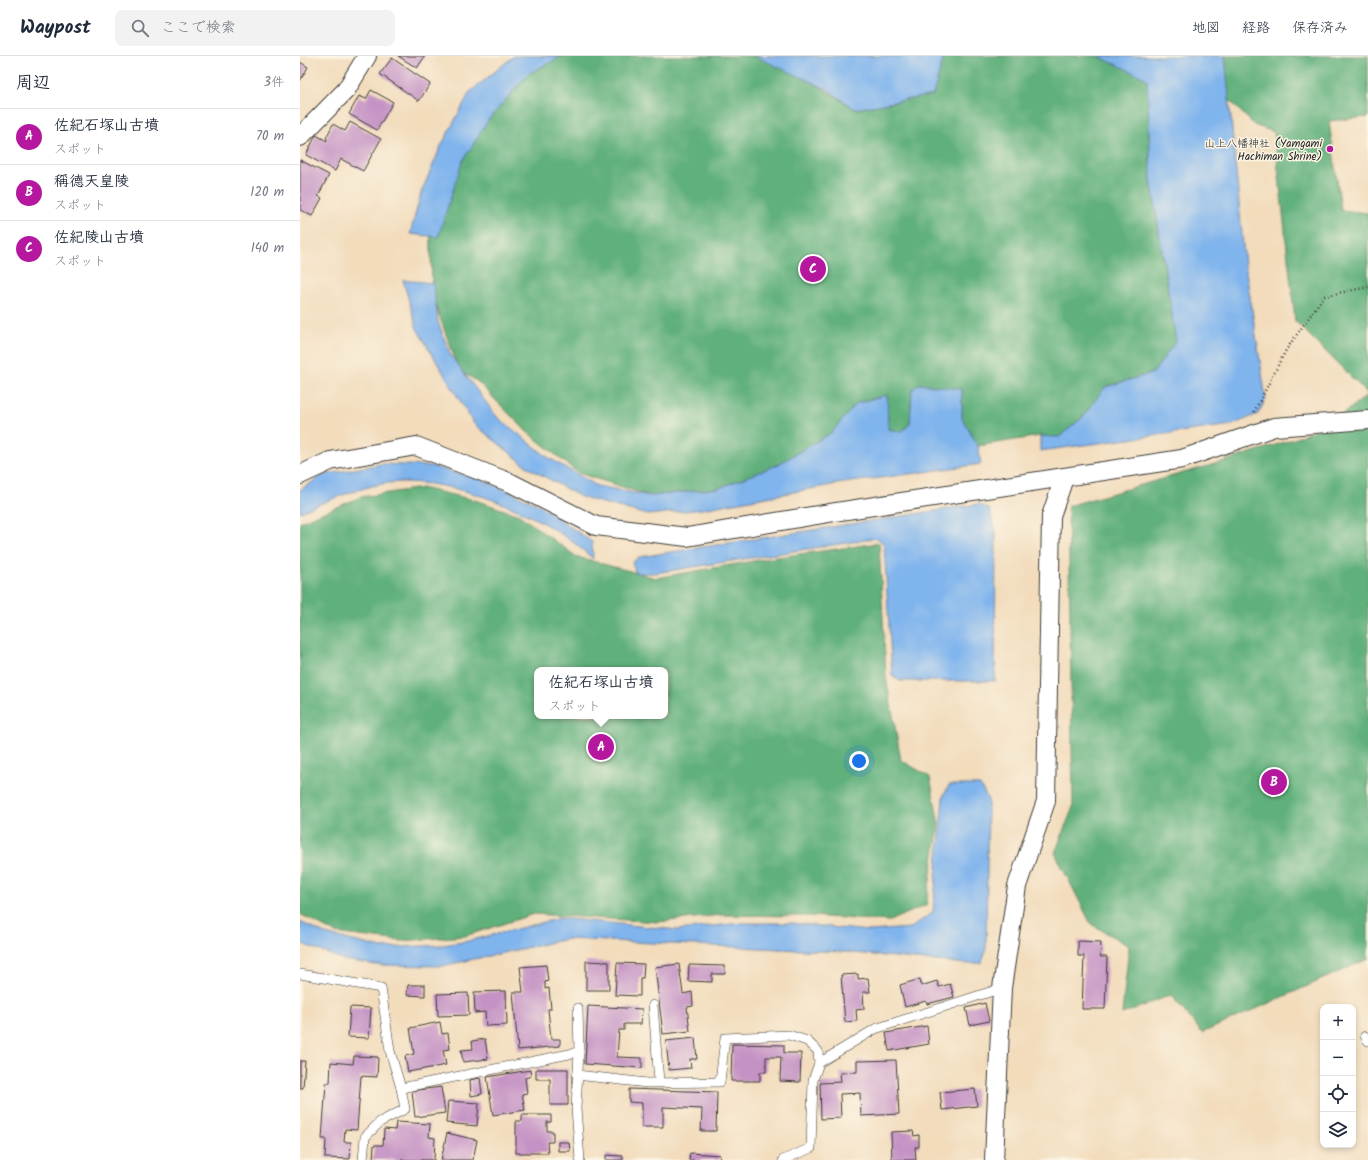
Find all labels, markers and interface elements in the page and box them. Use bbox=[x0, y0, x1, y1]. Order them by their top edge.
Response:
search box bbox=[115, 10, 395, 46]
text: Waypost bbox=[20, 13, 91, 43]
text: ここで検索 bbox=[161, 16, 236, 40]
icon: search bbox=[129, 17, 151, 39]
text: 地図 bbox=[1192, 17, 1220, 39]
text: 経路 bbox=[1242, 17, 1270, 39]
text: 保存済み bbox=[1292, 17, 1348, 39]
text: 周辺 bbox=[16, 70, 50, 97]
text: 3件 bbox=[264, 72, 284, 93]
text: 佐紀石塚山古墳 bbox=[54, 114, 159, 138]
text: A bbox=[25, 126, 33, 147]
text: 70 m bbox=[256, 126, 284, 147]
place label: 山上八幡神社 (Yamgami Hachiman Shrine) bbox=[1204, 135, 1322, 166]
text: スポット bbox=[54, 139, 106, 160]
marker: 山上八幡神社 (Yamgami Hachiman Shrine) bbox=[1325, 144, 1335, 154]
text: 稱德天皇陵 bbox=[54, 170, 129, 194]
text: B bbox=[25, 182, 33, 203]
text: 120 m bbox=[250, 182, 284, 203]
text: スポット bbox=[54, 195, 106, 216]
text: 佐紀陵山古墳 bbox=[54, 226, 144, 250]
text: C bbox=[25, 238, 33, 259]
text: 140 m bbox=[251, 238, 284, 259]
text: スポット bbox=[54, 251, 106, 272]
pin: C bbox=[800, 254, 826, 284]
popup bbox=[534, 667, 668, 719]
text: 佐紀石塚山古墳 bbox=[548, 671, 654, 695]
text: スポット bbox=[548, 696, 601, 717]
pin: A bbox=[588, 732, 614, 762]
your location bbox=[849, 751, 869, 771]
pin: B bbox=[1261, 767, 1287, 797]
map controls bbox=[1320, 1004, 1356, 1148]
button: + bbox=[1320, 1004, 1356, 1040]
button: − bbox=[1320, 1040, 1356, 1076]
button: locate bbox=[1320, 1076, 1356, 1112]
button: layers bbox=[1320, 1112, 1356, 1148]

